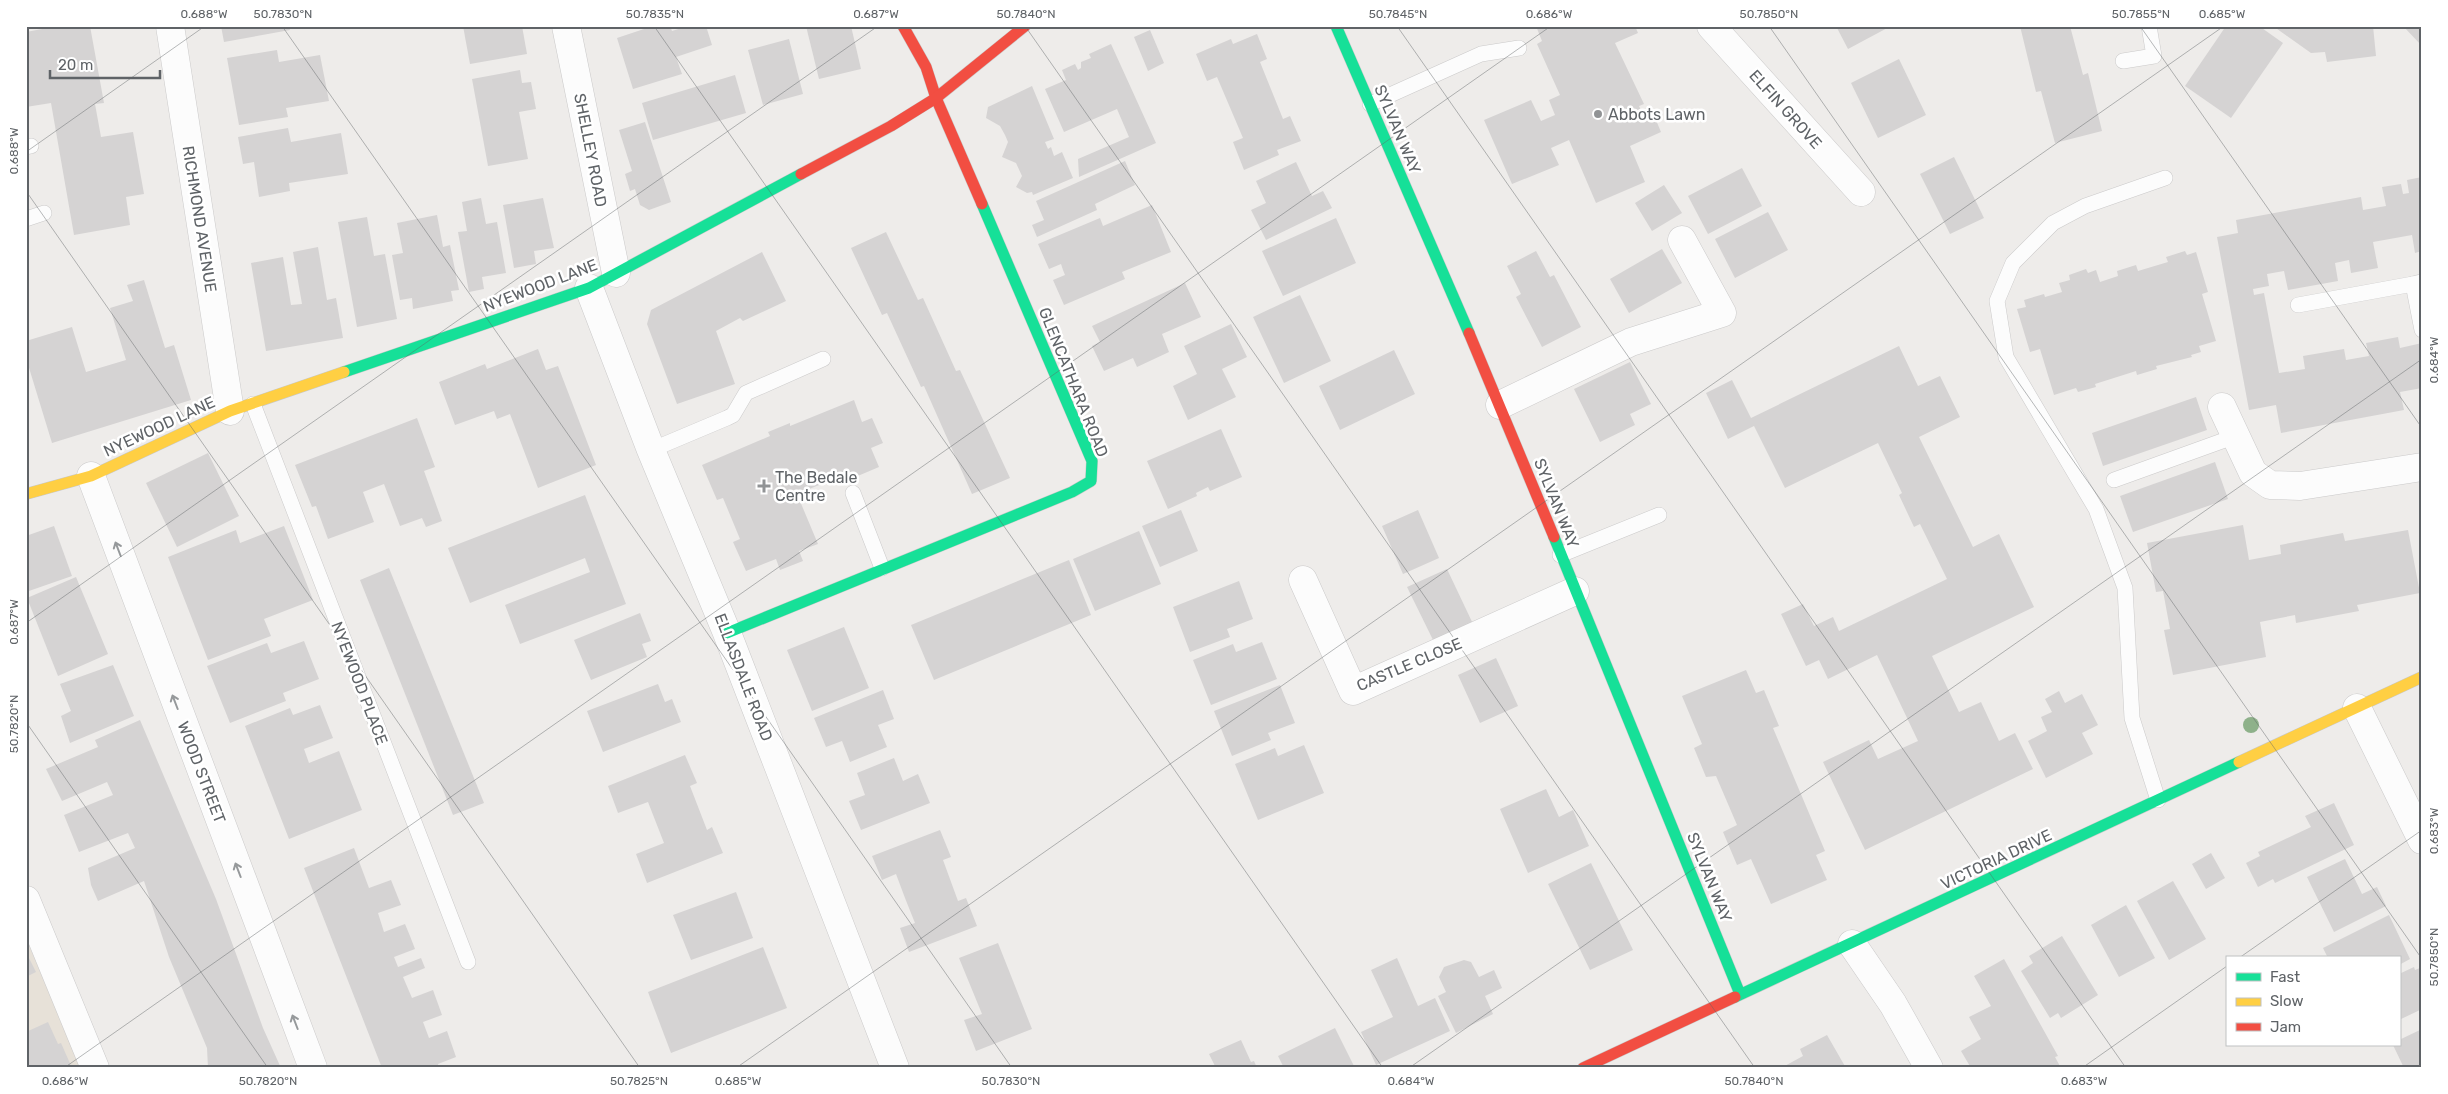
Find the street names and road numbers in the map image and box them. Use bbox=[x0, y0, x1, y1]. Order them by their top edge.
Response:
street label: ELFIN GROVE bbox=[1745, 66, 1826, 153]
street label: SYLVAN WAY bbox=[1370, 82, 1425, 177]
street label: SHELLEY ROAD bbox=[570, 92, 611, 209]
street label: RICHMOND AVENUE bbox=[179, 144, 220, 294]
street label: NYEWOOD LANE bbox=[480, 255, 600, 316]
street label: GLENCATHARA ROAD bbox=[1035, 305, 1112, 460]
street label: NYEWOOD LANE bbox=[100, 392, 218, 461]
street label: SYLVAN WAY bbox=[1530, 456, 1583, 551]
street label: ELLASDALE ROAD bbox=[710, 611, 777, 744]
street label: NYEWOOD PLACE bbox=[327, 619, 392, 748]
street label: CASTLE CLOSE bbox=[1354, 634, 1465, 695]
street label: WOOD STREET bbox=[173, 719, 230, 826]
street label: VICTORIA DRIVE bbox=[1938, 825, 2055, 894]
street label: SYLVAN WAY bbox=[1683, 830, 1736, 925]

